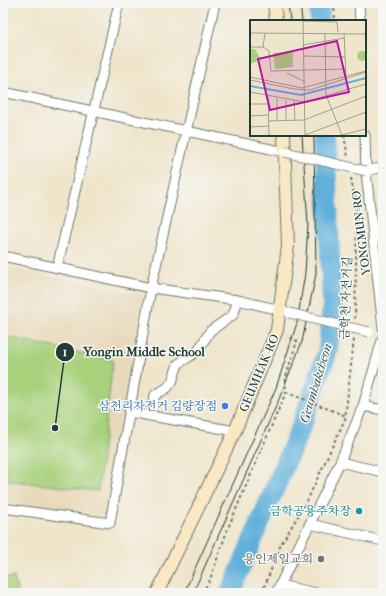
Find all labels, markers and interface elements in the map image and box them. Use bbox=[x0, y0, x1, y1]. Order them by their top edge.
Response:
inset map bbox=[250, 20, 366, 136]
street label: YONGMUN-RO bbox=[349, 190, 373, 277]
street label: 금학천 자전거길 bbox=[338, 256, 354, 340]
street label: GEUMHAK-RO bbox=[236, 332, 282, 414]
callout: Yongin Middle School bbox=[55, 339, 213, 364]
water label: Geumhakcheon bbox=[296, 342, 335, 425]
text: Yongin Middle School bbox=[82, 344, 205, 360]
text: 1 bbox=[63, 345, 67, 359]
place label: 삼천리자전거 김량장점 bbox=[99, 399, 217, 413]
marker: 삼천리자전거 김량장점 bbox=[220, 401, 230, 411]
place label: 금학공용주차장 bbox=[270, 504, 351, 518]
marker: 금학공용주차장 bbox=[354, 506, 364, 516]
place label: 용인제일교회 bbox=[243, 552, 313, 566]
marker: 용인제일교회 bbox=[316, 554, 326, 564]

